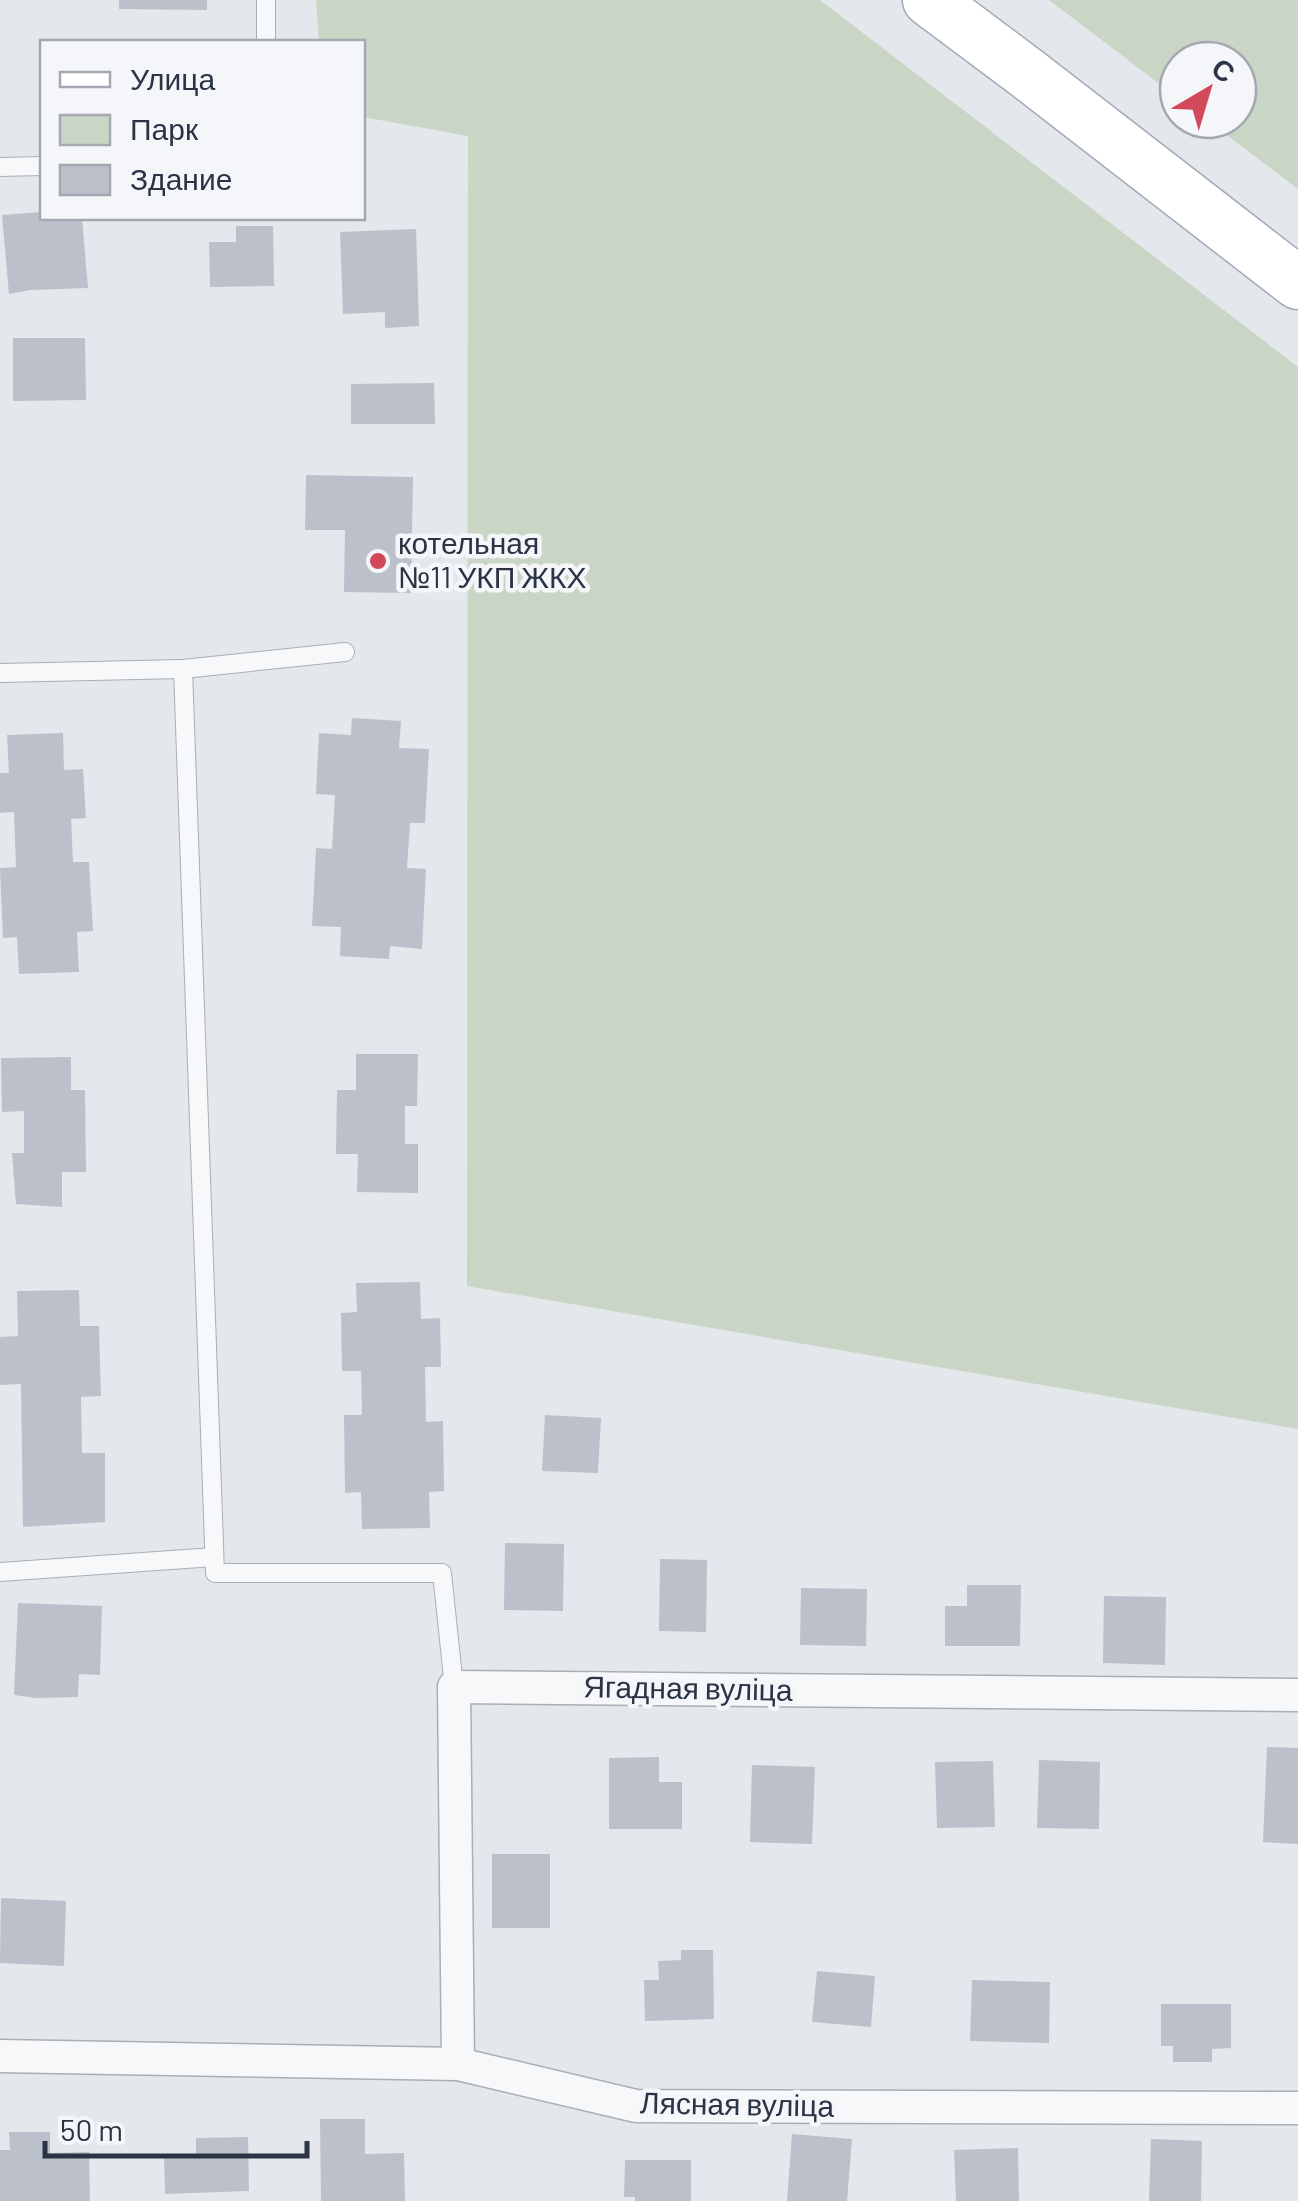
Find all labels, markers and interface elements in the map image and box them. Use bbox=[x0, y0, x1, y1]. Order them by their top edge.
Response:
legend bbox=[40, 40, 365, 220]
north arrow bbox=[1158, 40, 1258, 140]
text: С bbox=[1206, 50, 1242, 89]
text: Улица bbox=[130, 60, 215, 96]
text: Парк bbox=[130, 110, 199, 146]
text: Здание bbox=[130, 160, 232, 196]
place label: котельная №11 УКП ЖКХ bbox=[398, 524, 587, 594]
marker: котельная №11 УКП ЖКХ bbox=[367, 550, 389, 572]
street label: Ягадная вуліца bbox=[583, 1667, 793, 1707]
street label: Лясная вуліца bbox=[640, 2083, 835, 2123]
scale bar bbox=[45, 2096, 308, 2158]
text: 50 m bbox=[60, 2111, 123, 2147]

